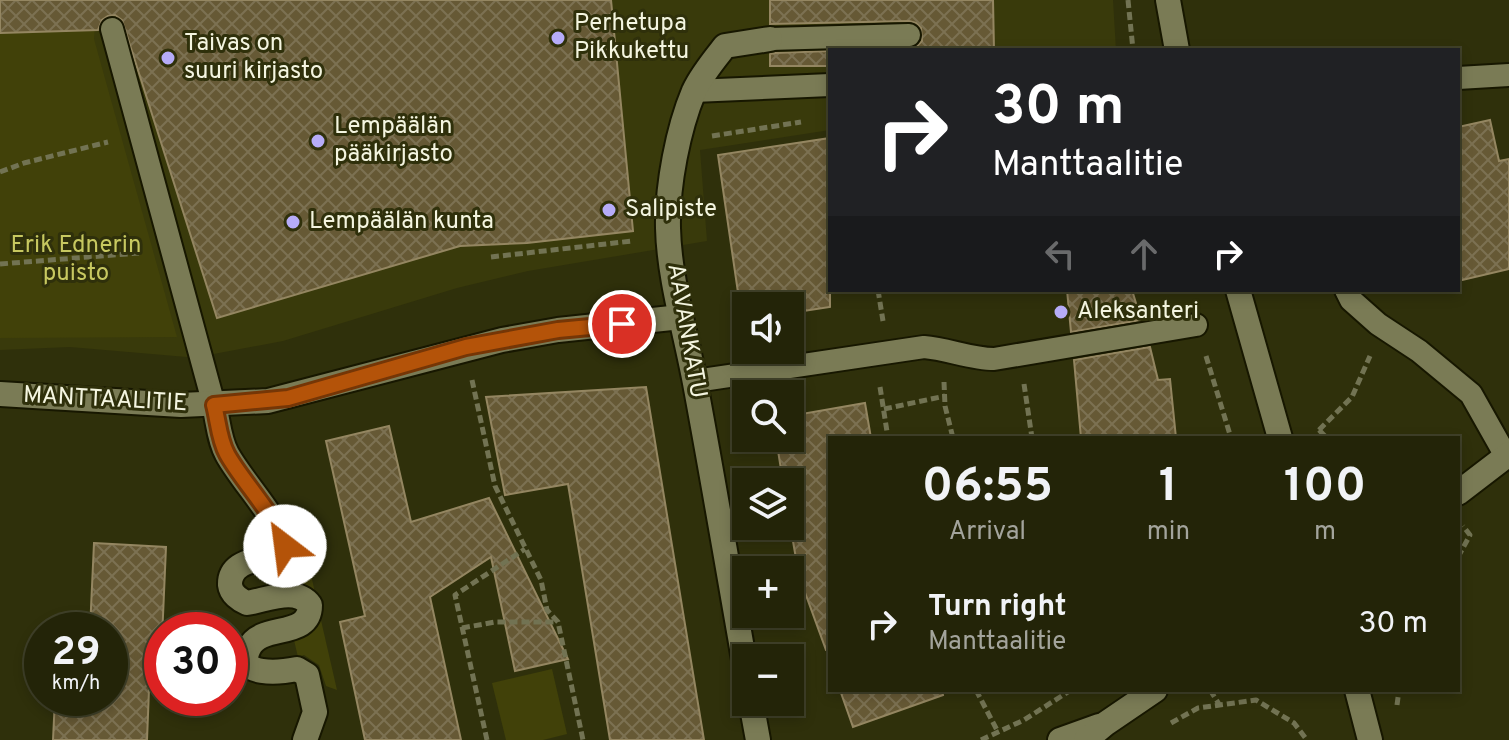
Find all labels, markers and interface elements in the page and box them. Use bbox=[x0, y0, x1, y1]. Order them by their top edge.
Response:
place label: Perhetupa Pikkukettu bbox=[574, 9, 689, 67]
place label: Taivas on suuri kirjasto bbox=[184, 29, 323, 87]
marker: Perhetupa Pikkukettu bbox=[549, 29, 567, 47]
marker: Taivas on suuri kirjasto bbox=[159, 49, 177, 67]
text: 30 m bbox=[992, 74, 1125, 144]
icon: right bbox=[860, 80, 964, 184]
place label: Lempäälän pääkirjasto bbox=[334, 112, 453, 170]
marker: Lempäälän pääkirjasto bbox=[309, 132, 327, 150]
text: Manttaalitie bbox=[992, 143, 1183, 189]
place label: Salipiste bbox=[625, 195, 717, 225]
marker: Salipiste bbox=[600, 201, 618, 219]
place label: Lempäälän kunta bbox=[309, 207, 494, 237]
marker: Lempäälän kunta bbox=[284, 213, 302, 231]
park label: Erik Ednerin puisto bbox=[11, 231, 141, 289]
icon: left bbox=[1038, 232, 1082, 276]
icon: ahead bbox=[1122, 232, 1166, 276]
icon: right bbox=[1206, 232, 1250, 276]
street label: AAVANKATU bbox=[659, 261, 713, 401]
pin bbox=[588, 290, 656, 358]
map controls bbox=[732, 292, 804, 716]
button: sound bbox=[732, 292, 804, 364]
place label: Aleksanteri bbox=[1077, 297, 1199, 327]
icon: arrive bbox=[600, 302, 644, 346]
marker: Aleksanteri bbox=[1052, 303, 1070, 321]
button: search bbox=[732, 380, 804, 452]
street label: MANTTAALITIE bbox=[22, 381, 188, 419]
text: 06:55 bbox=[922, 458, 1053, 518]
text: 1 bbox=[1159, 458, 1178, 518]
text: 100 bbox=[1284, 458, 1366, 518]
button: layers bbox=[732, 468, 804, 540]
position arrow bbox=[243, 504, 327, 588]
text: Arrival bbox=[949, 516, 1026, 549]
text: min bbox=[1147, 516, 1190, 549]
text: m bbox=[1314, 516, 1336, 549]
button: + bbox=[732, 556, 804, 628]
text: Turn right bbox=[928, 589, 1066, 626]
icon: right bbox=[860, 602, 904, 646]
text: 30 m bbox=[1359, 606, 1428, 643]
speed limit sign: 30 bbox=[144, 612, 248, 716]
text: Manttaalitie bbox=[928, 626, 1066, 659]
text: 29 bbox=[51, 629, 101, 679]
button: − bbox=[732, 644, 804, 716]
text: km/h bbox=[52, 671, 100, 697]

